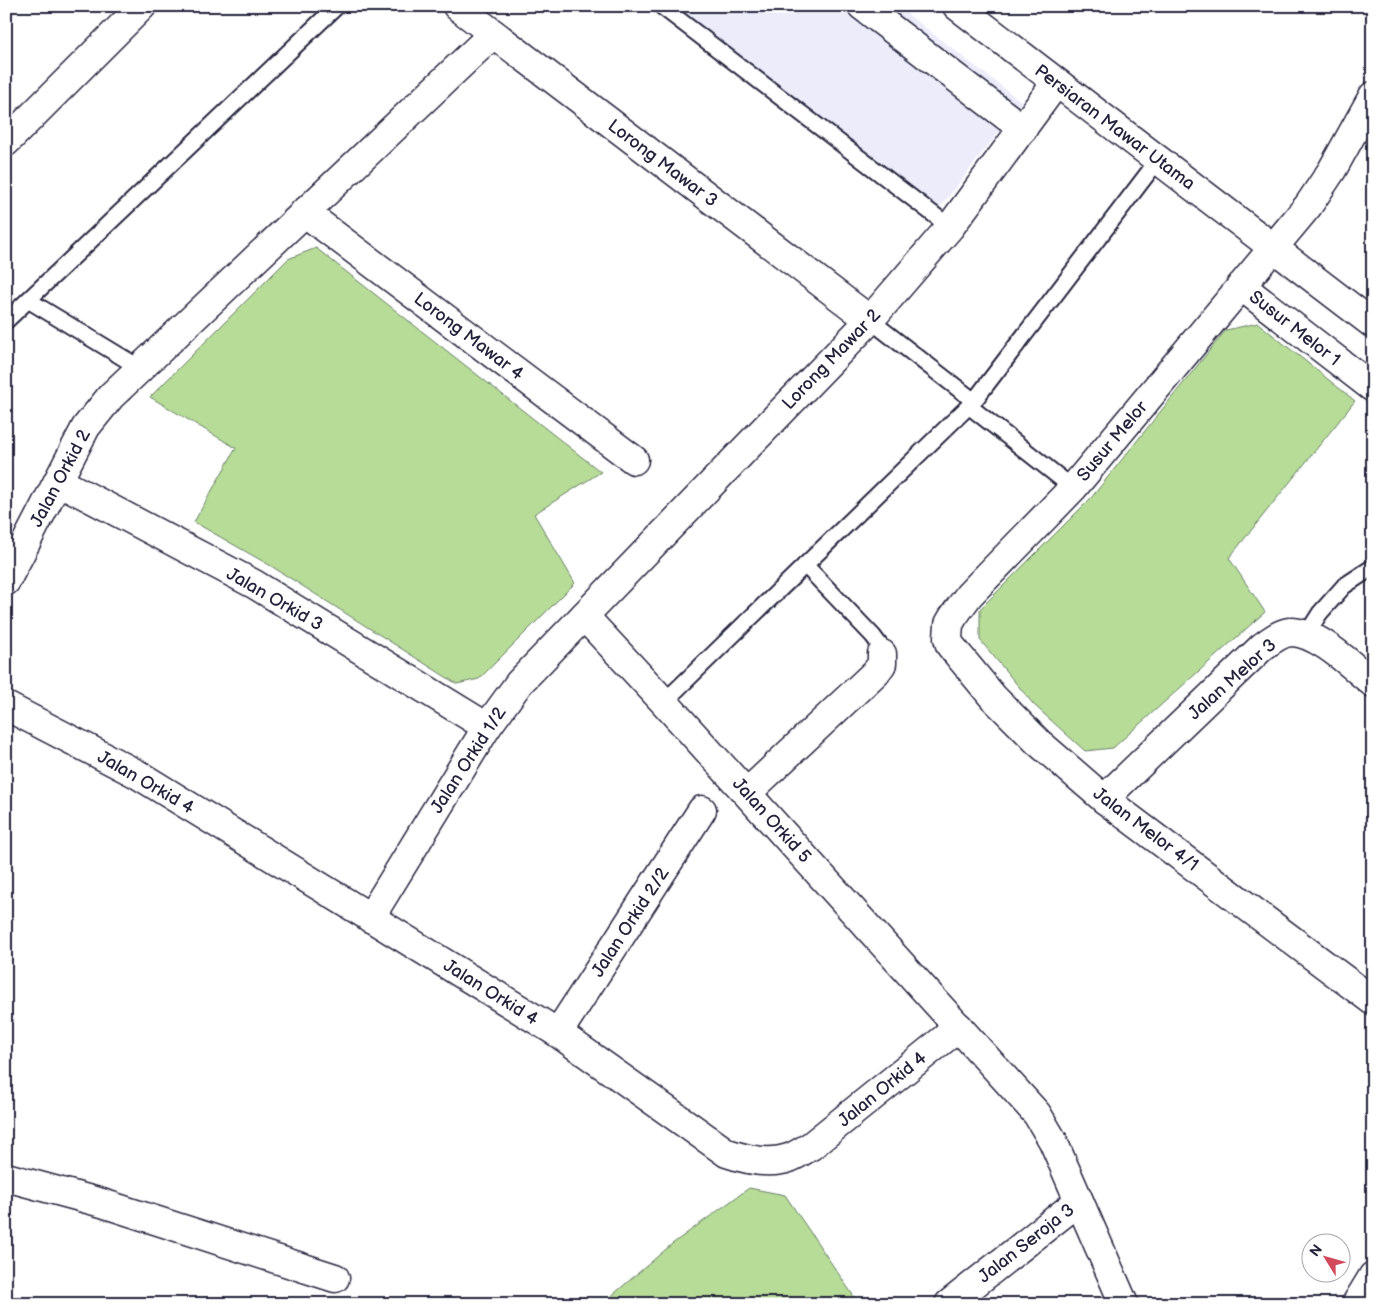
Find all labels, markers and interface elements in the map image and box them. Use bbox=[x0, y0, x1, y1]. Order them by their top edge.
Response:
street label: Persiaran Mawar Utama bbox=[1030, 60, 1199, 194]
street label: Lorong Mawar 3 bbox=[604, 115, 722, 212]
street label: Susur Melor 1 bbox=[1245, 286, 1344, 370]
street label: Lorong Mawar 4 bbox=[410, 288, 528, 385]
street label: Lorong Mawar 2 bbox=[778, 304, 885, 414]
street label: Susur Melor bbox=[1073, 397, 1152, 486]
street label: Jalan Orkid 2 bbox=[26, 426, 95, 531]
street label: Jalan Orkid 3 bbox=[223, 563, 327, 635]
street label: Jalan Melor 3 bbox=[1184, 634, 1281, 724]
street label: Jalan Orkid 1/2 bbox=[426, 703, 511, 817]
street label: Jalan Orkid 4 bbox=[94, 746, 198, 818]
street label: Jalan Orkid 5 bbox=[728, 774, 815, 867]
street label: Jalan Melor 4/1 bbox=[1089, 783, 1202, 876]
street label: Jalan Orkid 2/2 bbox=[587, 863, 674, 981]
street label: Jalan Orkid 4 bbox=[439, 955, 542, 1030]
street label: Jalan Orkid 4 bbox=[834, 1047, 931, 1131]
street label: Jalan Seroja 3 bbox=[974, 1199, 1078, 1287]
north arrow bbox=[1302, 1232, 1352, 1282]
text: N bbox=[1306, 1241, 1326, 1260]

